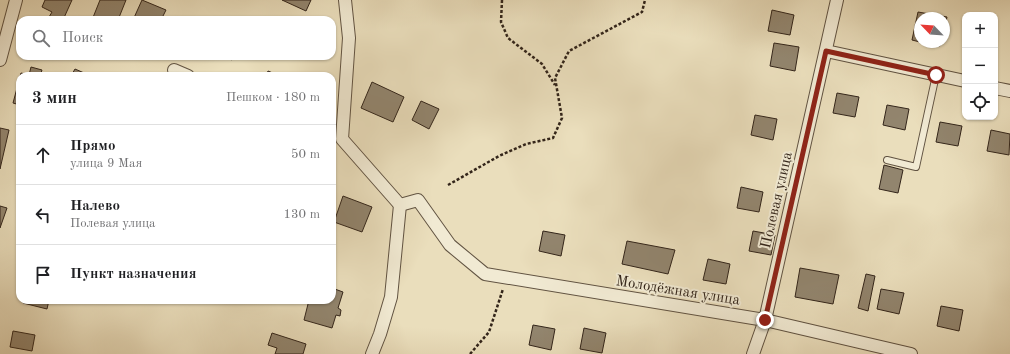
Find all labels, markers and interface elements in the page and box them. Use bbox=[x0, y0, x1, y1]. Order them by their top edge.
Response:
north arrow bbox=[914, 12, 950, 48]
map controls bbox=[962, 12, 998, 120]
button: + bbox=[962, 12, 998, 48]
search box bbox=[16, 16, 336, 60]
icon: search bbox=[30, 27, 52, 49]
text: Поиск bbox=[62, 31, 103, 46]
button: − bbox=[962, 48, 998, 84]
route start bbox=[927, 66, 945, 84]
button: locate bbox=[962, 84, 998, 120]
text: 3 мин bbox=[32, 90, 77, 107]
text: Пешком · 180 m bbox=[226, 91, 320, 104]
text: Прямо bbox=[70, 139, 116, 154]
icon: ahead bbox=[32, 144, 54, 166]
text: 50 m bbox=[291, 148, 320, 161]
street label: Полевая улица bbox=[759, 150, 796, 250]
text: улица 9 Мая bbox=[70, 157, 142, 170]
text: Налево bbox=[70, 199, 120, 214]
icon: left bbox=[32, 204, 54, 226]
text: 130 m bbox=[283, 208, 320, 221]
text: Полевая улица bbox=[70, 217, 156, 230]
icon: arrive bbox=[32, 264, 54, 286]
text: Пункт назначения bbox=[70, 267, 197, 282]
street label: Молодёжная улица bbox=[615, 274, 742, 309]
route end bbox=[756, 311, 774, 329]

